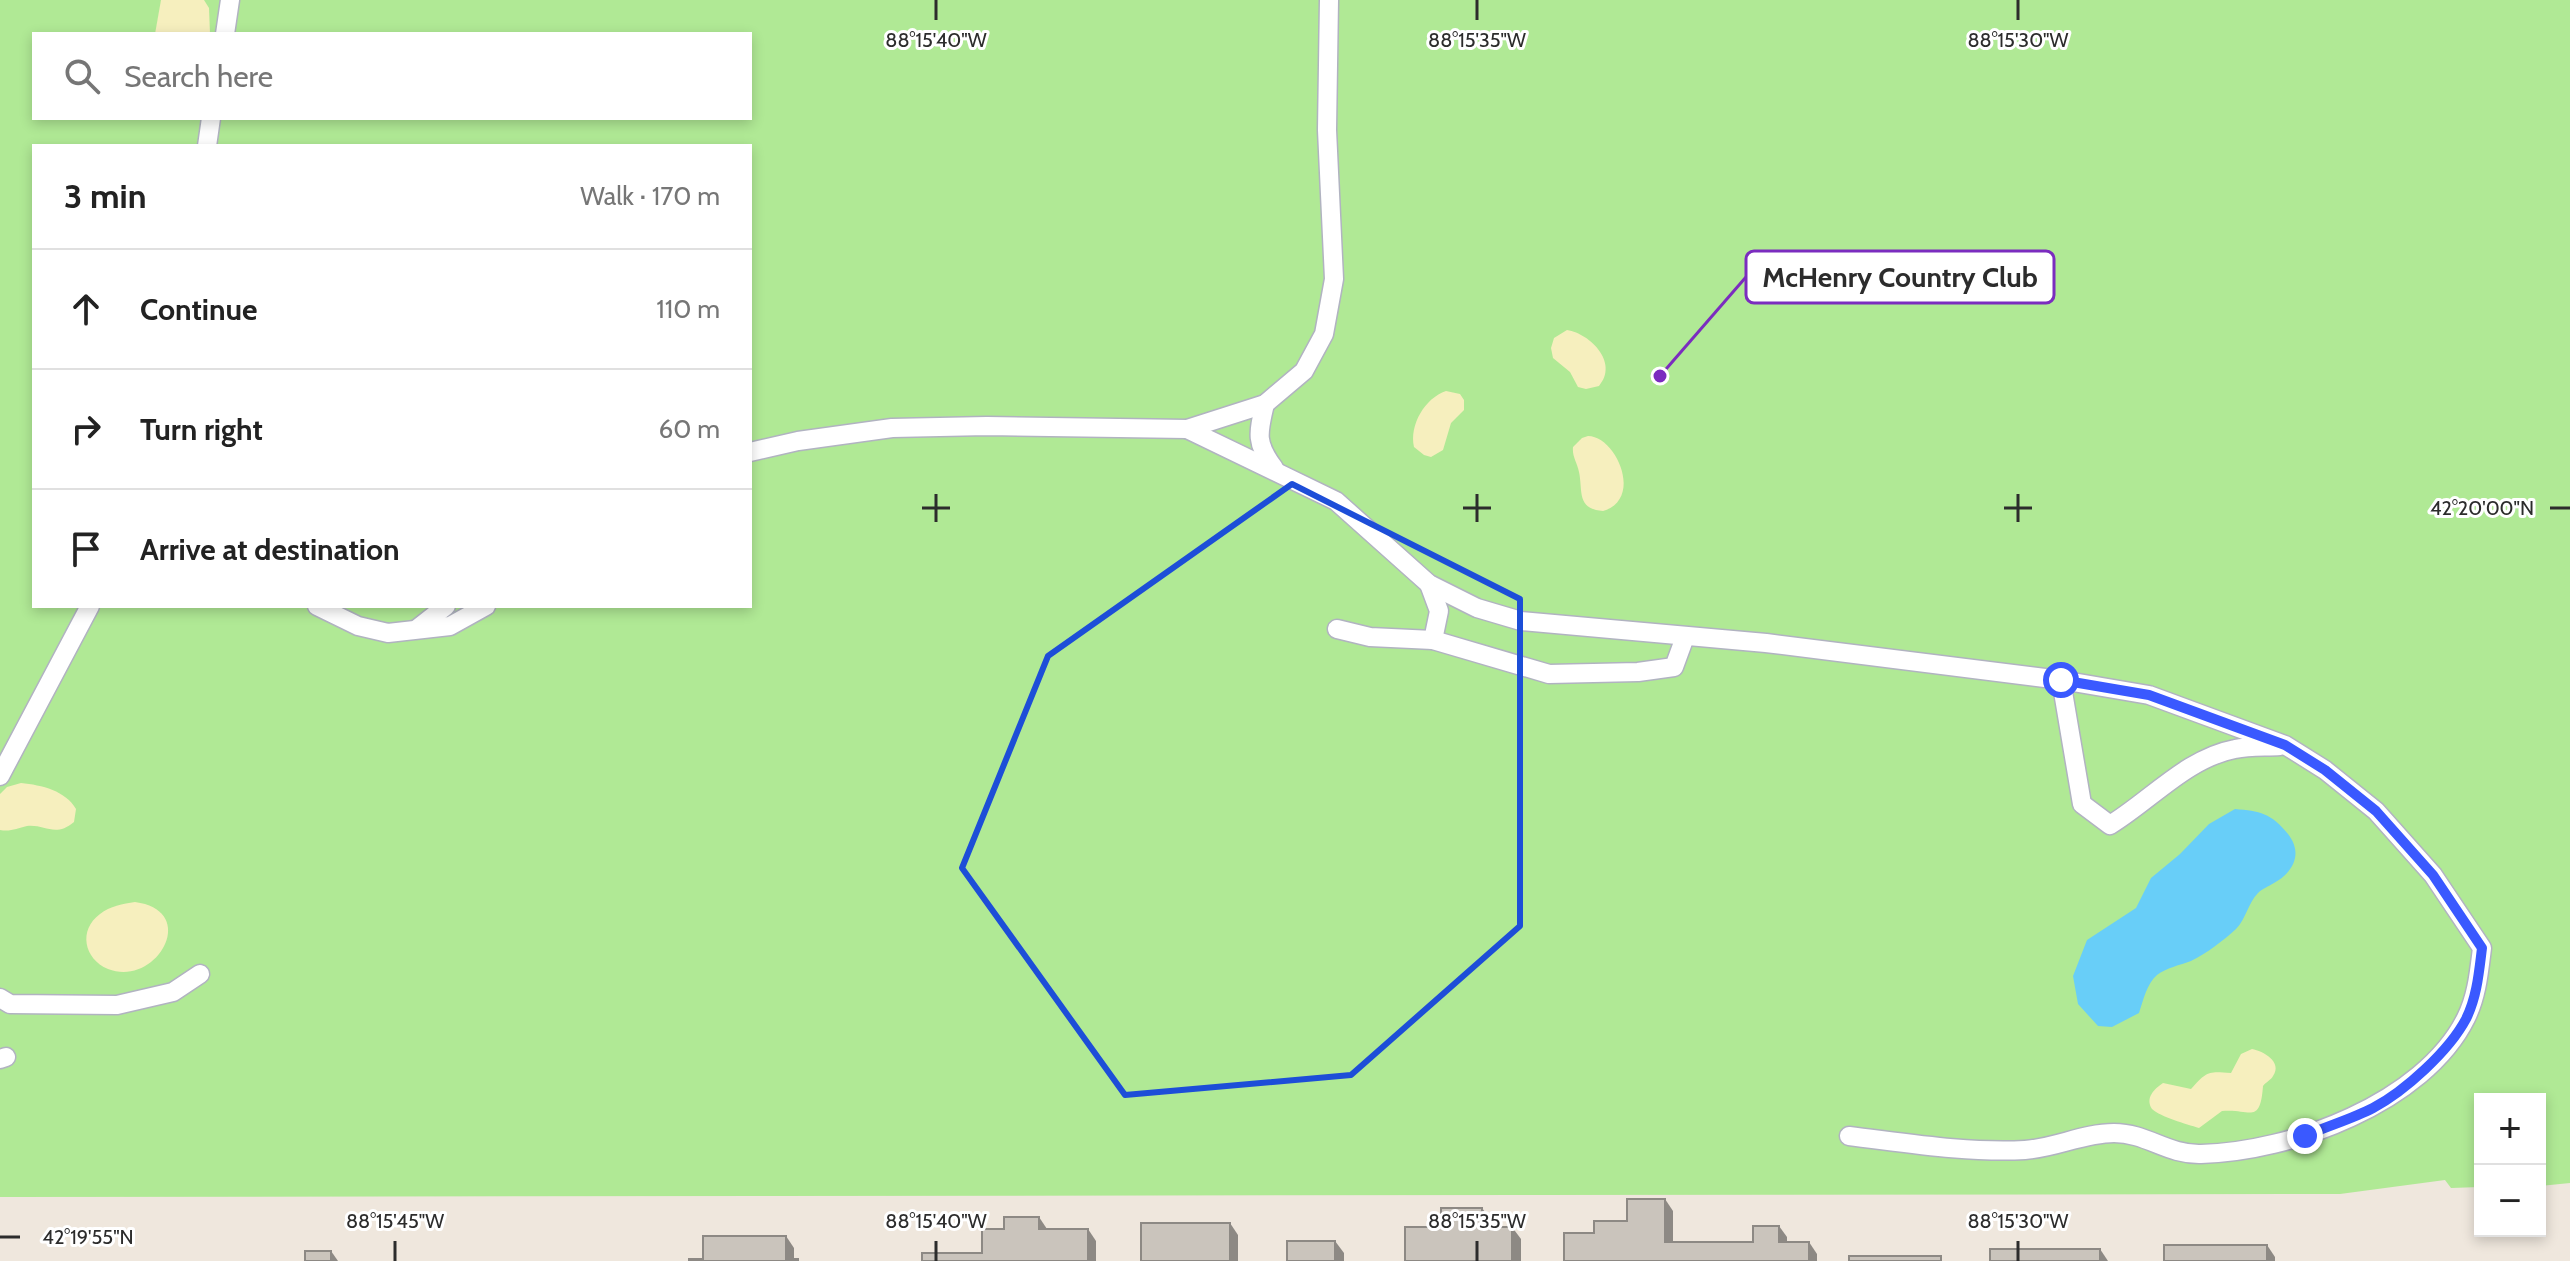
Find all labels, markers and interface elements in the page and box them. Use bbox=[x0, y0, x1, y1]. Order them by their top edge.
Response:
text: 88°15'40"W bbox=[885, 28, 987, 52]
text: 88°15'35"W bbox=[1428, 28, 1526, 52]
text: 88°15'30"W bbox=[1968, 28, 2069, 52]
search box bbox=[32, 32, 752, 120]
icon: search bbox=[60, 54, 104, 98]
text: Search here bbox=[124, 58, 273, 95]
text: 3 min bbox=[64, 175, 146, 217]
text: Walk · 170 m bbox=[580, 180, 720, 212]
callout: McHenry Country Club bbox=[1746, 251, 2054, 303]
text: McHenry Country Club bbox=[1762, 260, 2038, 294]
icon: ahead bbox=[64, 287, 108, 331]
text: Continue bbox=[140, 291, 257, 328]
text: 110 m bbox=[656, 293, 720, 325]
icon: right bbox=[64, 407, 108, 451]
text: Turn right bbox=[140, 411, 263, 448]
text: 60 m bbox=[658, 413, 720, 445]
text: 42°20'00"N bbox=[2430, 496, 2534, 520]
icon: arrive bbox=[64, 527, 108, 571]
text: Arrive at destination bbox=[140, 531, 400, 568]
route start bbox=[2043, 662, 2079, 698]
map controls bbox=[2474, 1093, 2546, 1237]
button: + bbox=[2474, 1093, 2546, 1165]
route end bbox=[2287, 1118, 2323, 1154]
button: − bbox=[2474, 1165, 2546, 1237]
text: 88°15'45"W bbox=[346, 1209, 444, 1233]
text: 88°15'40"W bbox=[885, 1209, 987, 1233]
text: 88°15'35"W bbox=[1428, 1209, 1526, 1233]
text: 88°15'30"W bbox=[1968, 1209, 2069, 1233]
text: 42°19'55"N bbox=[42, 1225, 134, 1249]

